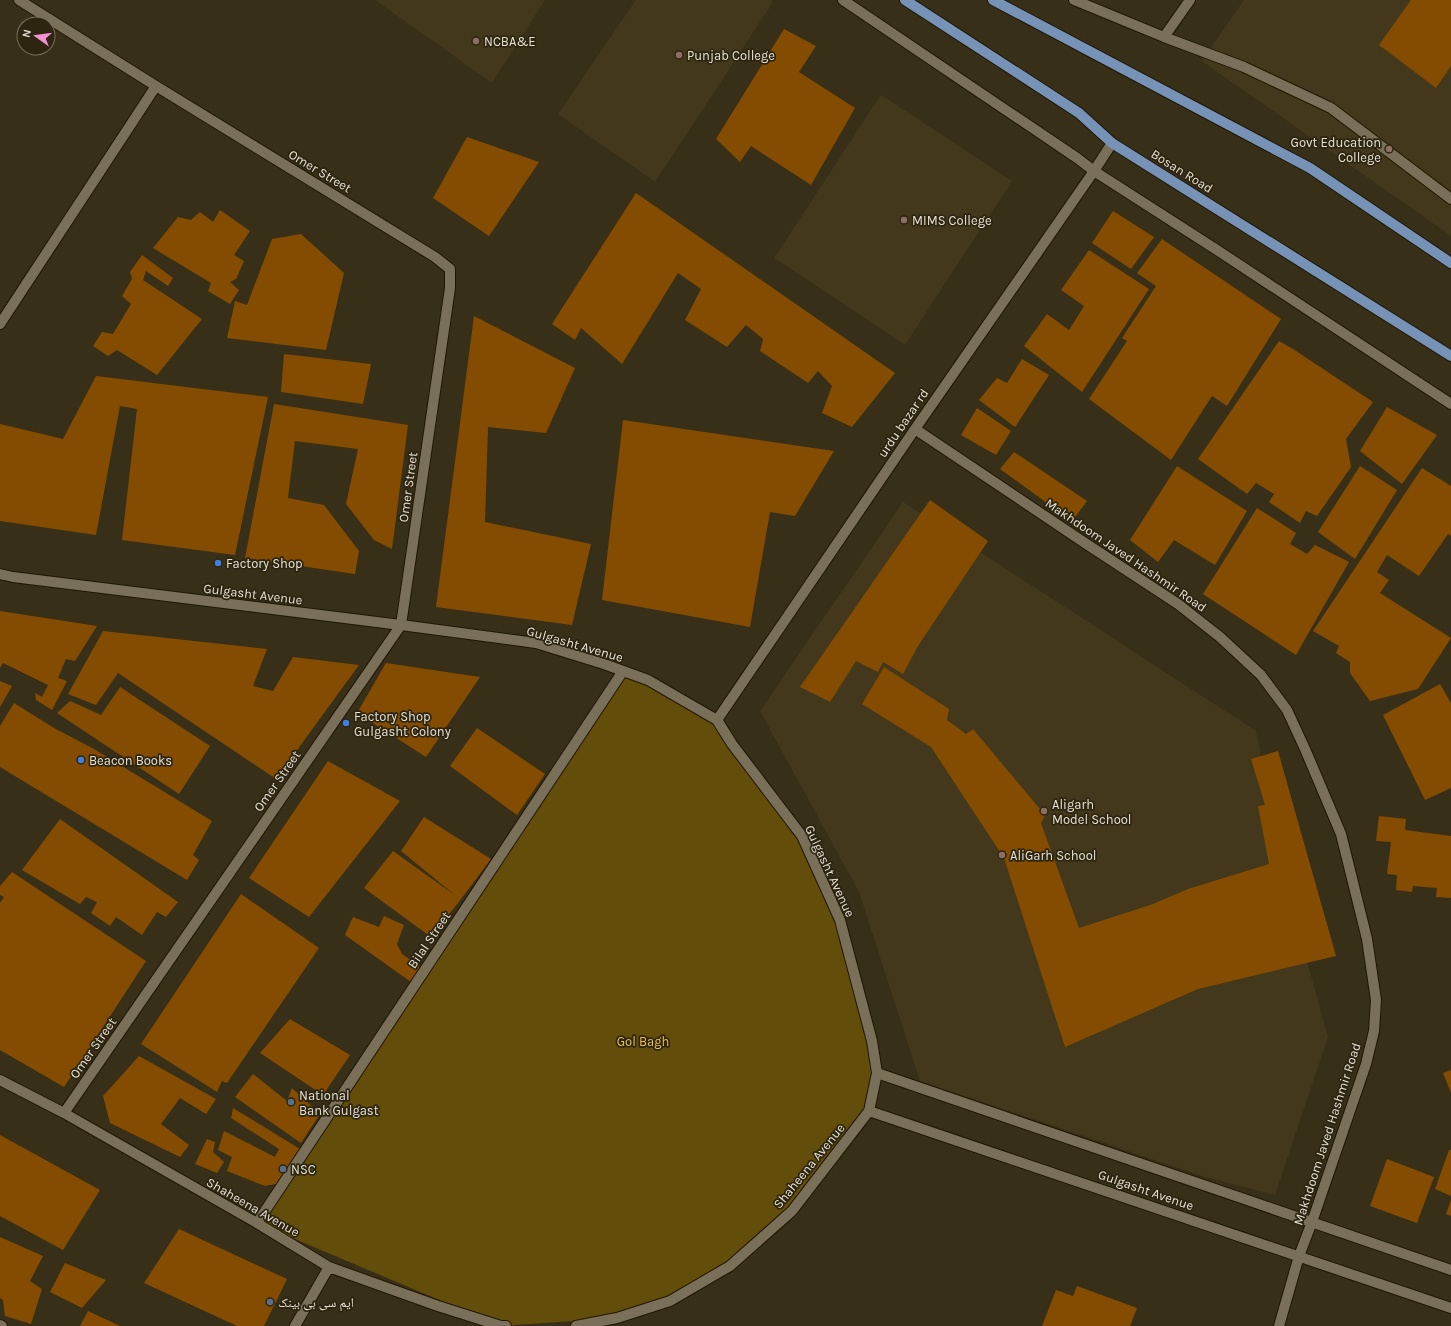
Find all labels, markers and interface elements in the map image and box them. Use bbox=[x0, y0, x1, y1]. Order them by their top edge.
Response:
north arrow bbox=[16, 16, 56, 56]
text: N bbox=[20, 28, 34, 39]
place label: NCBA&E bbox=[484, 34, 536, 49]
marker: NCBA&E bbox=[471, 36, 481, 46]
place label: Punjab College bbox=[687, 48, 775, 63]
marker: Punjab College bbox=[674, 50, 684, 60]
place label: Govt Education College bbox=[1291, 135, 1381, 165]
marker: Govt Education College bbox=[1384, 144, 1394, 154]
street label: Omer Street bbox=[286, 146, 354, 196]
street label: Bosan Road bbox=[1148, 146, 1216, 196]
place label: MIMS College bbox=[912, 213, 992, 228]
marker: MIMS College bbox=[899, 215, 909, 225]
street label: urdu bazar rd bbox=[875, 386, 931, 460]
street label: Omer Street bbox=[396, 451, 420, 523]
street label: Makhdoom Javed Hashmir Road bbox=[1043, 495, 1209, 615]
place label: Factory Shop bbox=[226, 556, 303, 571]
marker: Factory Shop bbox=[213, 558, 223, 568]
street label: Gulgasht Avenue bbox=[203, 580, 304, 608]
street label: Gulgasht Avenue bbox=[525, 623, 625, 665]
place label: Factory Shop Gulgasht Colony bbox=[354, 709, 451, 739]
marker: Factory Shop Gulgasht Colony bbox=[341, 718, 351, 728]
street label: Omer Street bbox=[251, 748, 303, 814]
place label: Beacon Books bbox=[89, 753, 172, 768]
marker: Beacon Books bbox=[76, 755, 86, 765]
place label: Aligarh Model School bbox=[1052, 797, 1131, 827]
marker: Aligarh Model School bbox=[1039, 806, 1049, 816]
street label: Gulgasht Avenue bbox=[802, 823, 858, 920]
place label: AliGarh School bbox=[1010, 848, 1096, 863]
marker: AliGarh School bbox=[997, 850, 1007, 860]
street label: Bilal Street bbox=[405, 909, 453, 971]
street label: Omer Street bbox=[67, 1015, 119, 1081]
park label: Gol Bagh bbox=[617, 1034, 669, 1049]
street label: Makhdoom Javed Hashmir Road bbox=[1290, 1041, 1364, 1227]
place label: National Bank Gulgast bbox=[299, 1088, 379, 1118]
marker: National Bank Gulgast bbox=[286, 1097, 296, 1107]
street label: Shaheena Avenue bbox=[770, 1120, 848, 1211]
place label: NSC bbox=[291, 1162, 316, 1177]
marker: NSC bbox=[278, 1164, 288, 1174]
street label: Gulgasht Avenue bbox=[1096, 1167, 1196, 1213]
street label: Shaheena Avenue bbox=[204, 1174, 302, 1240]
place label: ایم سی بی بینک bbox=[278, 1295, 354, 1311]
marker: ایم سی بی بینک bbox=[265, 1297, 275, 1307]

